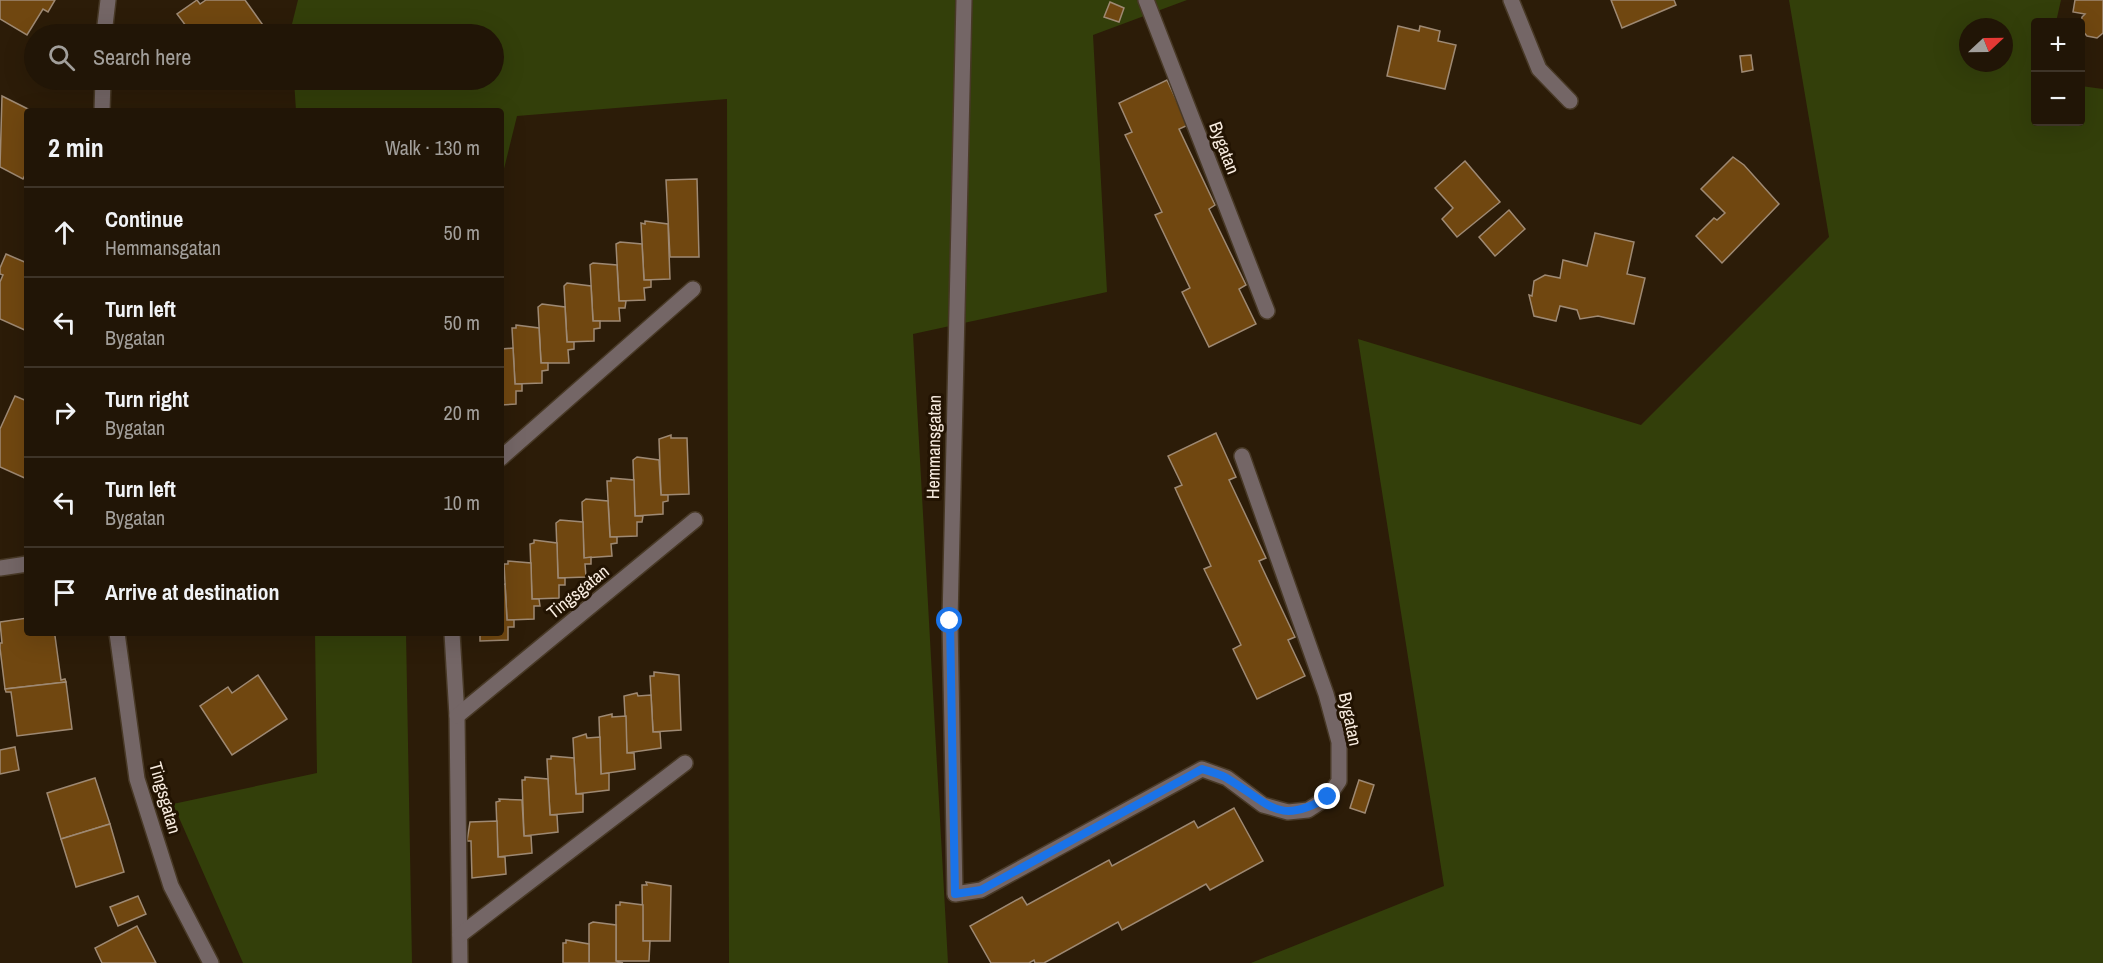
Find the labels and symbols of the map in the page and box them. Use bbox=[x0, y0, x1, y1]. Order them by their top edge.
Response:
north arrow bbox=[1959, 18, 2013, 72]
street label: Bygatan bbox=[1203, 118, 1246, 178]
street label: Hemmansgatan bbox=[920, 395, 947, 499]
street label: Tingsgatan bbox=[541, 559, 614, 624]
route start bbox=[936, 607, 962, 633]
street label: Bygatan bbox=[1333, 690, 1368, 748]
street label: Tingsgatan bbox=[143, 759, 188, 837]
route end bbox=[1314, 783, 1340, 809]

